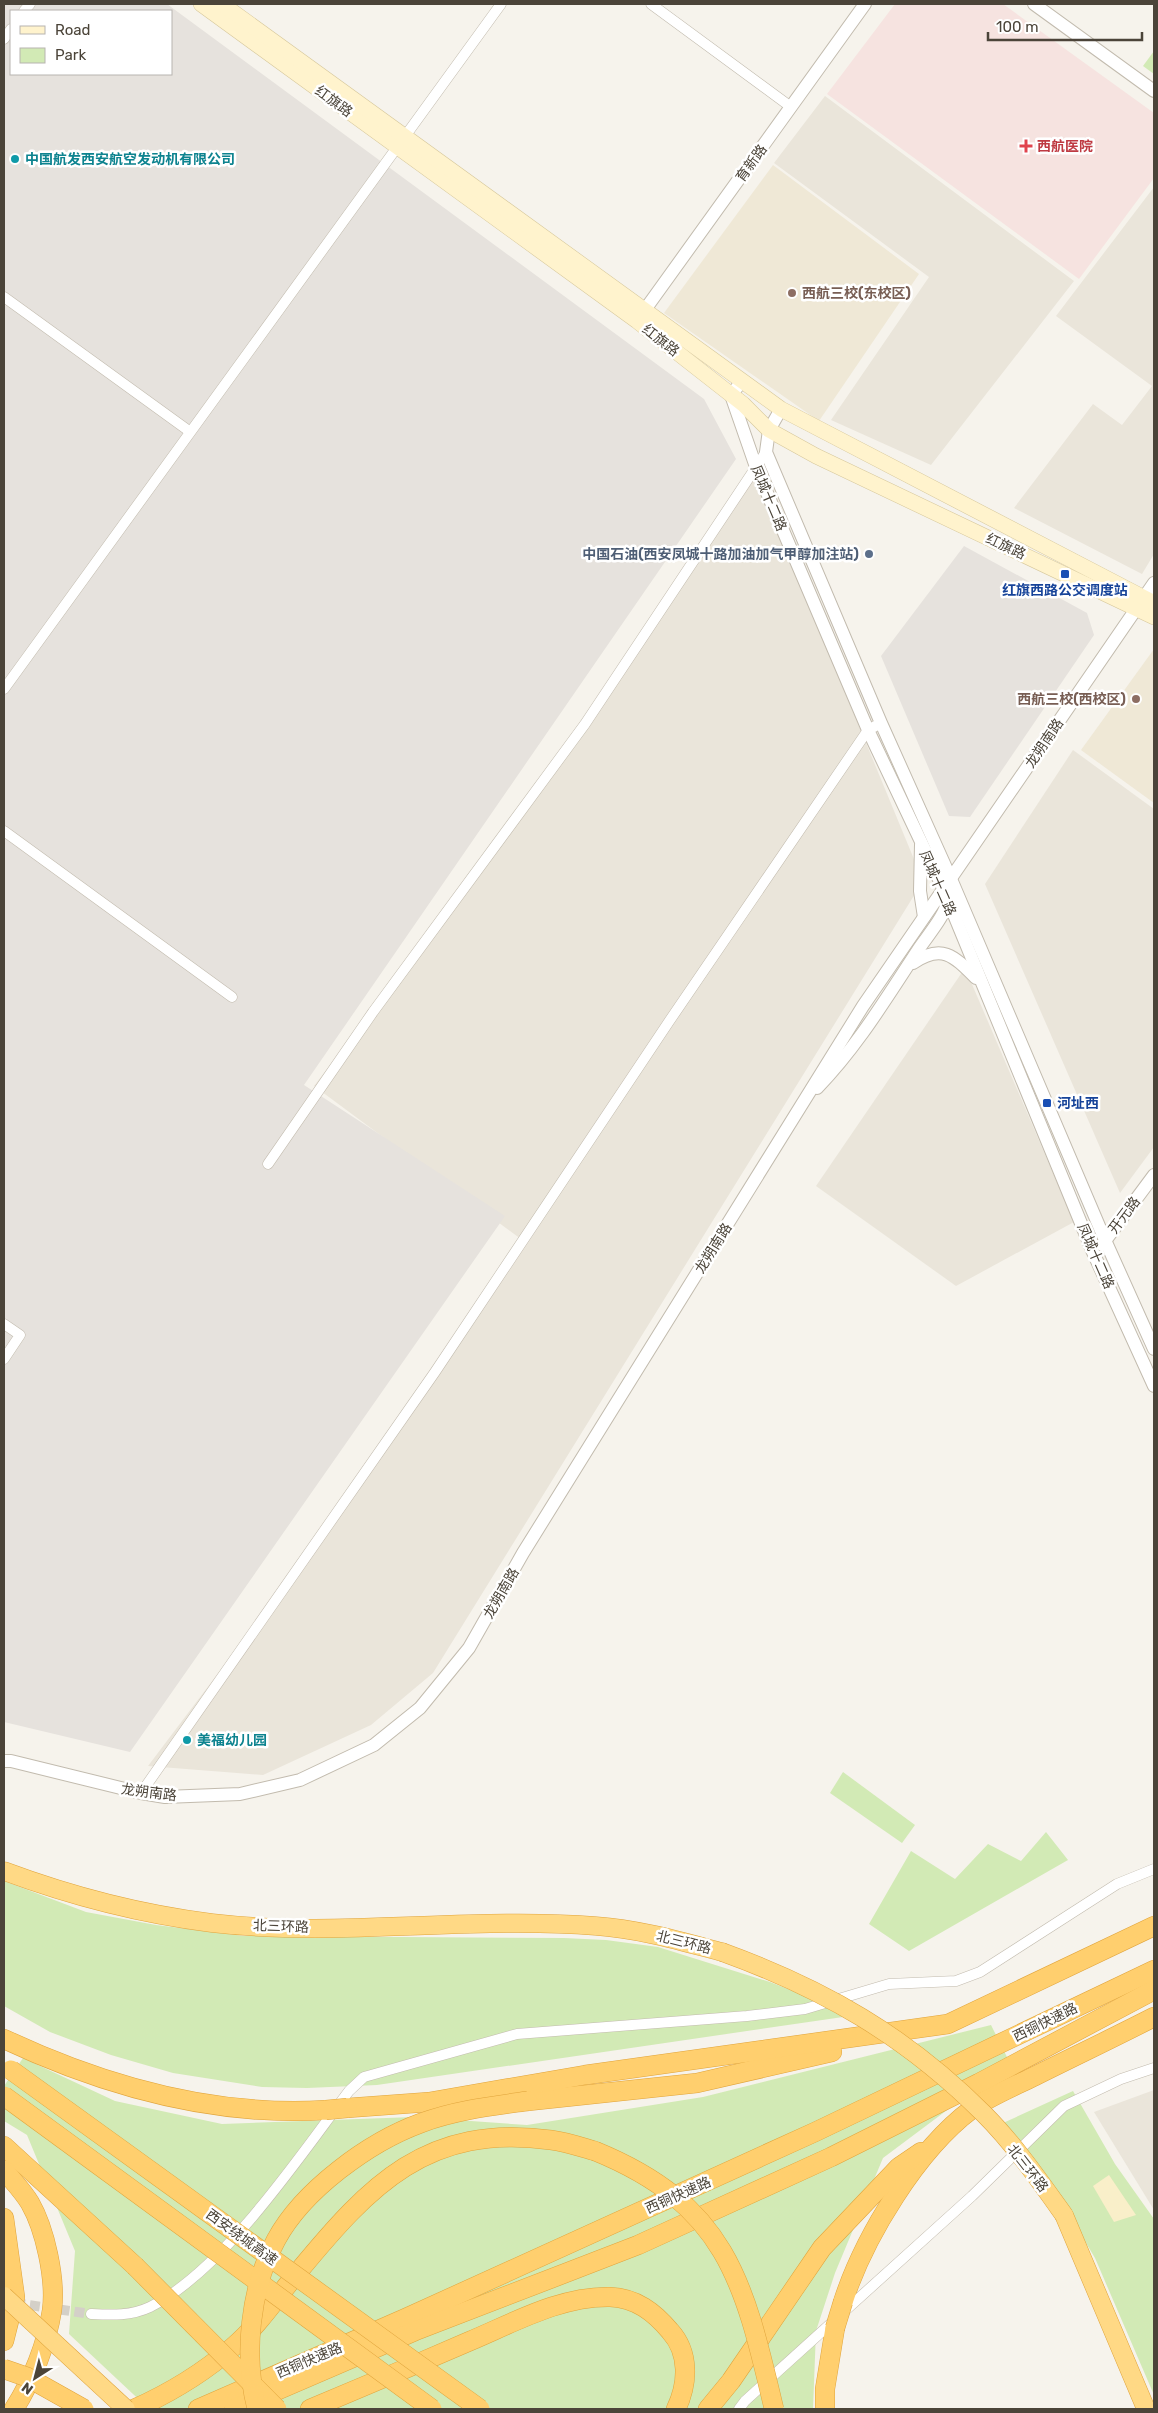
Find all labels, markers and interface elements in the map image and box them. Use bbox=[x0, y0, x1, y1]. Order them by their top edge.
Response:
legend bbox=[10, 10, 172, 75]
scale bar bbox=[988, 10, 1142, 42]
text: 100 m bbox=[996, 18, 1038, 36]
text: Road bbox=[55, 21, 91, 39]
text: Park bbox=[55, 46, 86, 64]
street label: 红旗路 bbox=[312, 82, 356, 121]
place label: 西航医院 bbox=[1037, 138, 1093, 155]
marker: 西航医院 bbox=[1019, 139, 1033, 153]
street label: 育新路 bbox=[732, 141, 771, 185]
place label: 中国航发西安航空发动机有限公司 bbox=[25, 151, 235, 168]
marker: 中国航发西安航空发动机有限公司 bbox=[9, 153, 21, 165]
place label: 西航三校(东校区) bbox=[802, 285, 911, 302]
marker: 西航三校(东校区) bbox=[786, 287, 798, 299]
street label: 红旗路 bbox=[639, 321, 682, 360]
street label: 凤城十二路 bbox=[747, 463, 790, 534]
street label: 红旗路 bbox=[983, 530, 1028, 563]
place label: 中国石油(西安凤城十路加油加气甲醇加注站) bbox=[582, 546, 859, 563]
marker: 中国石油(西安凤城十路加油加气甲醇加注站) bbox=[863, 548, 875, 560]
marker: 红旗西路公交调度站 bbox=[1059, 568, 1071, 580]
place label: 红旗西路公交调度站 bbox=[1002, 582, 1128, 599]
place label: 西航三校(西校区) bbox=[1017, 691, 1126, 708]
marker: 西航三校(西校区) bbox=[1130, 693, 1142, 705]
street label: 龙朔南路 bbox=[1022, 715, 1067, 771]
street label: 凤城十二路 bbox=[916, 848, 960, 919]
place label: 河址西 bbox=[1057, 1095, 1099, 1112]
marker: 河址西 bbox=[1041, 1097, 1053, 1109]
street label: 开元路 bbox=[1105, 1193, 1144, 1237]
street label: 龙朔南路 bbox=[691, 1220, 735, 1277]
street label: 凤城十二路 bbox=[1074, 1221, 1118, 1292]
street label: 龙朔南路 bbox=[480, 1565, 523, 1622]
place label: 美福幼儿园 bbox=[197, 1732, 267, 1749]
marker: 美福幼儿园 bbox=[181, 1734, 193, 1746]
street label: 龙朔南路 bbox=[120, 1781, 178, 1804]
street label: 北三环路 bbox=[253, 1917, 309, 1936]
street label: 北三环路 bbox=[655, 1927, 713, 1958]
street label: 西铜快速路 bbox=[1010, 1999, 1080, 2045]
street label: 北三环路 bbox=[1004, 2141, 1052, 2196]
street label: 西铜快速路 bbox=[643, 2173, 714, 2217]
street label: 西安绕城高速 bbox=[203, 2206, 281, 2269]
street label: 西铜快速路 bbox=[274, 2339, 345, 2382]
north arrow bbox=[10, 2353, 60, 2403]
text: N bbox=[19, 2378, 37, 2398]

